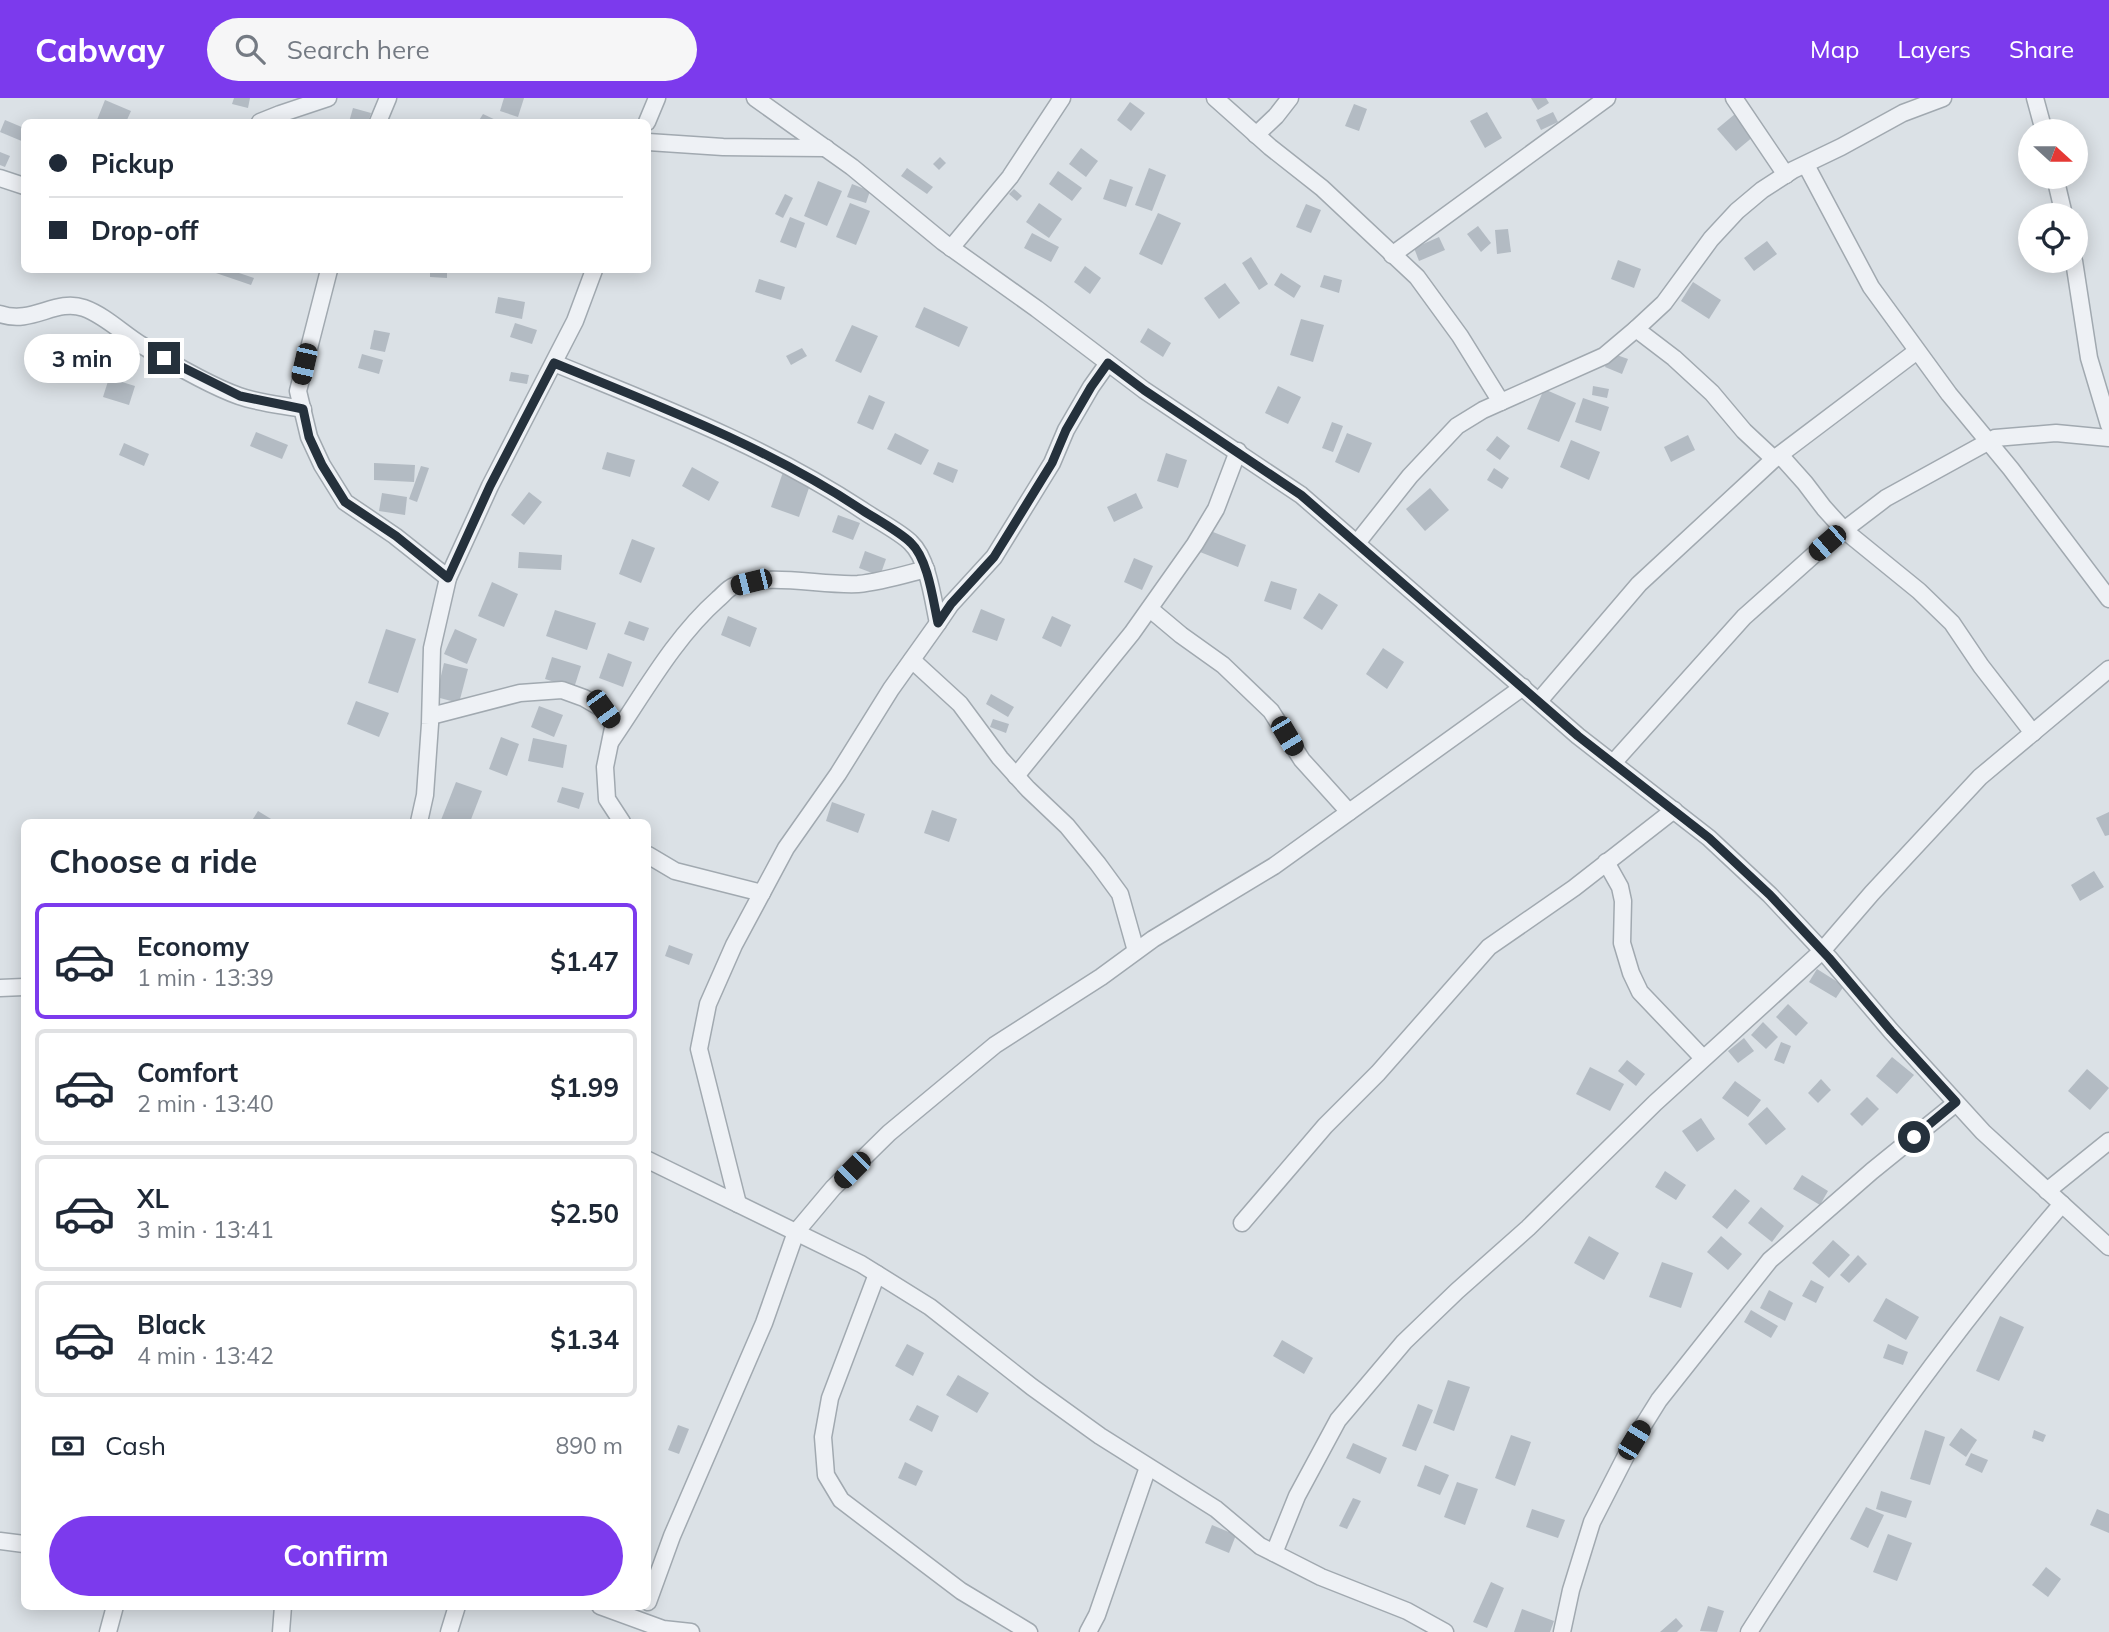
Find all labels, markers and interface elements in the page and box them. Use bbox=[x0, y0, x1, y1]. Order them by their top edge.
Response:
search box bbox=[207, 18, 697, 81]
text: Cabway bbox=[35, 29, 165, 70]
icon: search bbox=[231, 30, 269, 68]
text: Search here bbox=[287, 33, 430, 66]
text: Map bbox=[1810, 34, 1859, 64]
text: Layers bbox=[1897, 34, 1971, 64]
text: Share bbox=[2009, 34, 2074, 64]
north arrow bbox=[2018, 119, 2088, 189]
map controls bbox=[2018, 119, 2088, 273]
text: Pickup bbox=[91, 147, 174, 180]
button: locate bbox=[2018, 203, 2088, 273]
text: Drop-off bbox=[91, 214, 198, 247]
callout: 3 min bbox=[24, 334, 140, 382]
car bbox=[290, 341, 319, 387]
route end bbox=[148, 342, 180, 374]
text: 3 min bbox=[52, 344, 112, 373]
car bbox=[1805, 521, 1850, 565]
car bbox=[729, 567, 774, 597]
car bbox=[583, 686, 624, 732]
car bbox=[1268, 713, 1307, 759]
text: Choose a ride bbox=[49, 841, 257, 881]
icon: car bbox=[53, 930, 116, 993]
text: Economy bbox=[137, 930, 249, 963]
text: $1.47 bbox=[550, 945, 619, 978]
text: 1 min · 13:39 bbox=[137, 963, 274, 992]
icon: car bbox=[53, 1056, 116, 1119]
text: Comfort bbox=[137, 1056, 238, 1089]
text: $1.99 bbox=[550, 1071, 619, 1104]
text: 2 min · 13:40 bbox=[137, 1089, 274, 1118]
route start bbox=[1898, 1121, 1930, 1153]
car bbox=[830, 1148, 875, 1192]
icon: car bbox=[53, 1182, 116, 1245]
text: XL bbox=[137, 1182, 169, 1215]
text: $2.50 bbox=[550, 1197, 619, 1230]
text: 3 min · 13:41 bbox=[137, 1215, 274, 1244]
icon: car bbox=[53, 1308, 116, 1371]
text: Black bbox=[137, 1308, 205, 1341]
text: $1.34 bbox=[550, 1323, 619, 1356]
text: 4 min · 13:42 bbox=[137, 1341, 274, 1370]
car bbox=[1615, 1417, 1654, 1463]
icon: cash bbox=[49, 1427, 87, 1465]
text: Cash bbox=[105, 1429, 166, 1462]
text: 890 m bbox=[555, 1431, 623, 1460]
button: Confirm bbox=[49, 1516, 623, 1596]

